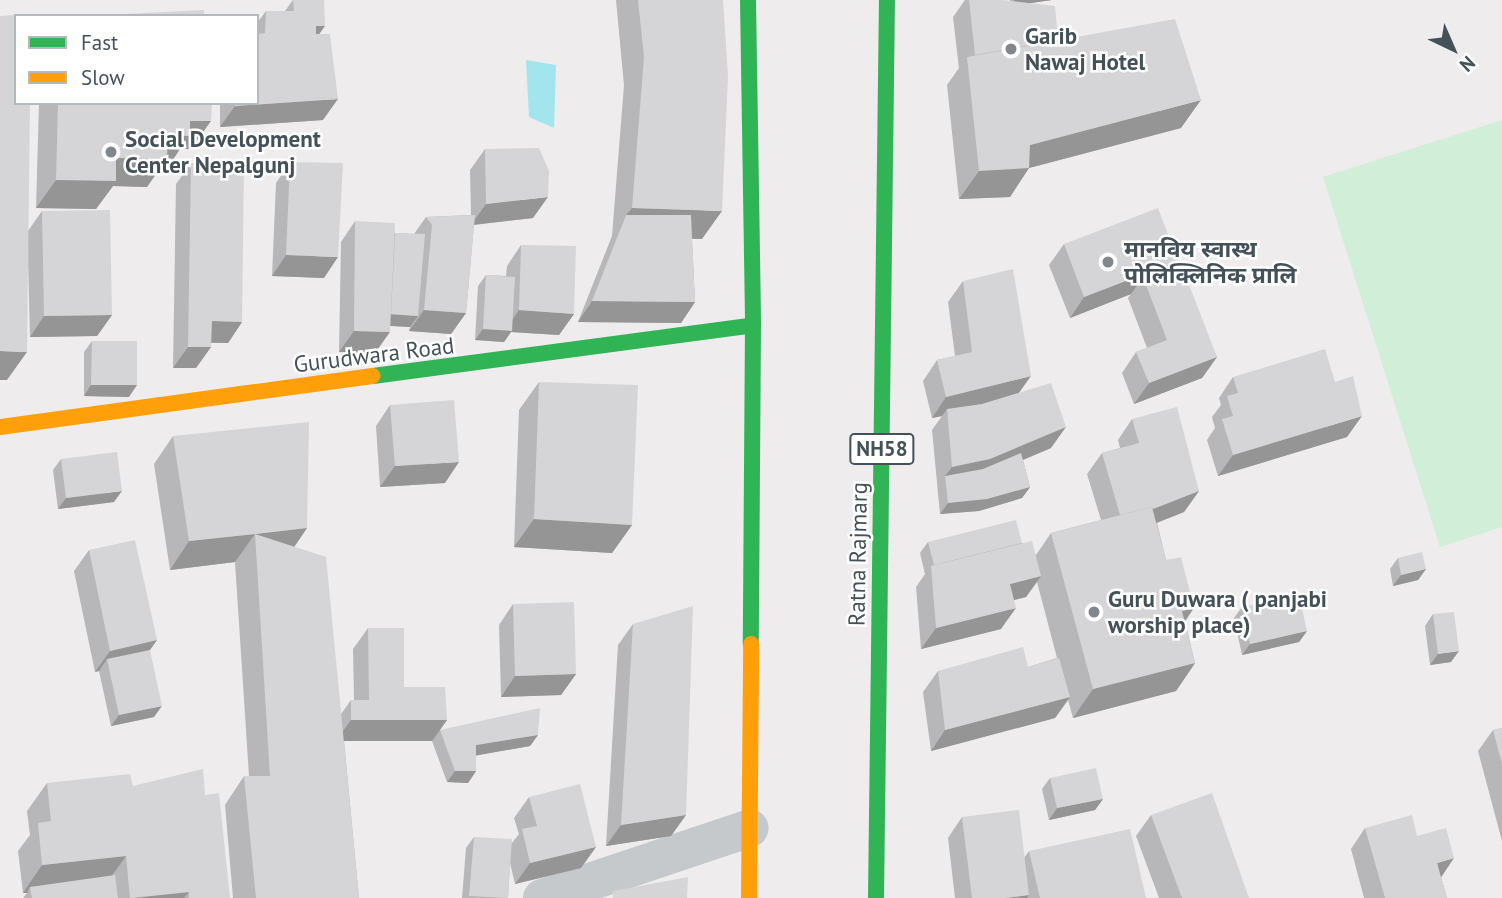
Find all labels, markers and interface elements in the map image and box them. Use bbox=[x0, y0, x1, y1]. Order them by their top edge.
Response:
legend bbox=[14, 14, 259, 105]
north arrow bbox=[1418, 14, 1488, 84]
place label: Garib Nawaj Hotel bbox=[1025, 22, 1145, 76]
text: Fast bbox=[81, 29, 118, 56]
marker: Garib Nawaj Hotel bbox=[1003, 41, 1019, 57]
text: N bbox=[1455, 51, 1480, 77]
text: Slow bbox=[81, 64, 125, 91]
place label: Social Development Center Nepalgunj bbox=[125, 125, 321, 179]
marker: Social Development Center Nepalgunj bbox=[103, 144, 119, 160]
place label: मानविय स्वास्थ पोलिक्लिनिक प्रालि bbox=[1124, 235, 1296, 289]
marker: मानविय स्वास्थ पोलिक्लिनिक प्रालि bbox=[1098, 252, 1118, 272]
street label: Gurudwara Road bbox=[292, 331, 456, 379]
road number: NH58 bbox=[849, 432, 915, 466]
street label: Ratna Rajmarg bbox=[843, 482, 873, 626]
place label: Guru Duwara ( panjabi worship place) bbox=[1108, 585, 1327, 639]
marker: Guru Duwara ( panjabi worship place) bbox=[1086, 604, 1102, 620]

